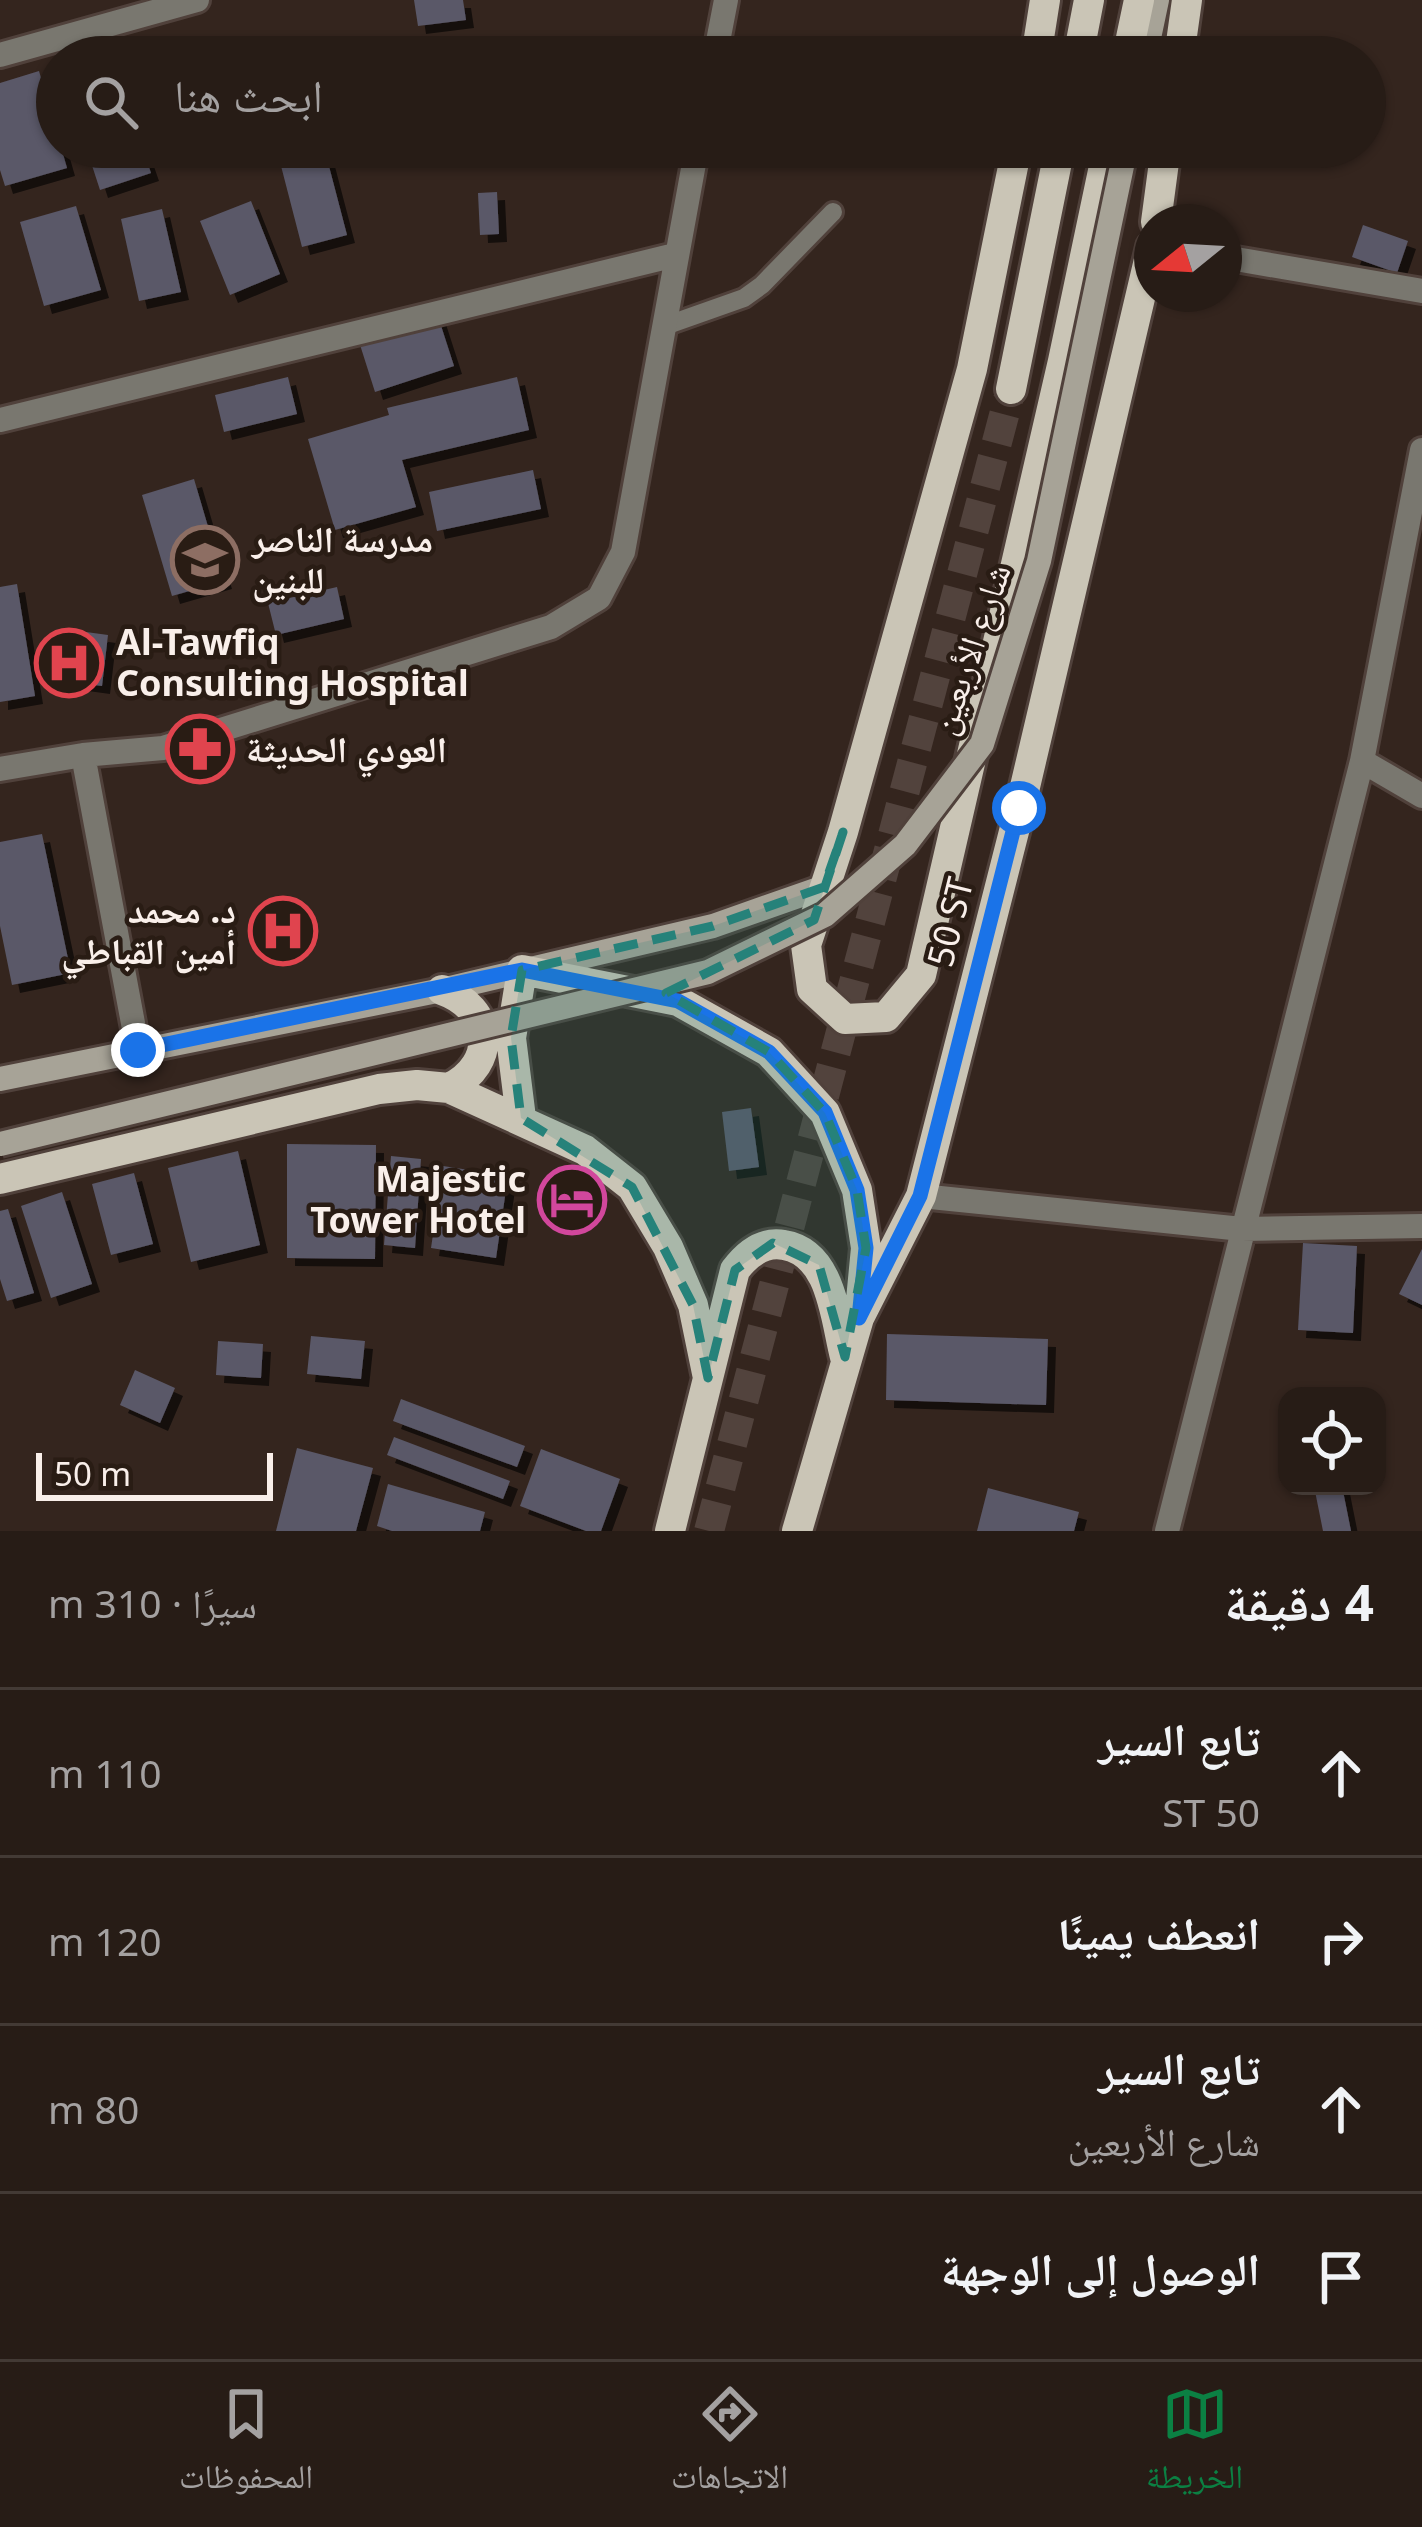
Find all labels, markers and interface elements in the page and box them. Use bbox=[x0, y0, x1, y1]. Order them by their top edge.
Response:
search box bbox=[36, 36, 1386, 168]
text: ابحث هنا bbox=[174, 64, 323, 125]
icon: search bbox=[78, 69, 144, 135]
north arrow bbox=[1134, 204, 1242, 312]
place label: مدرسة الناصر للبنين bbox=[250, 514, 433, 604]
school or university icon: مدرسة الناصر للبنين bbox=[170, 525, 240, 595]
street label: شارع الأربعين bbox=[917, 557, 1022, 741]
place label: Al-Tawfiq Consulting Hospital bbox=[116, 617, 469, 707]
hospital icon: Al-Tawfiq Consulting Hospital bbox=[34, 628, 104, 698]
pharmacy icon: العودي الحديثة bbox=[165, 714, 235, 784]
place label: العودي الحديثة bbox=[246, 724, 447, 778]
route start bbox=[992, 781, 1046, 835]
street label: 50 ST bbox=[915, 872, 984, 972]
place label: د. محمد أمين القباطي bbox=[61, 885, 236, 980]
hospital icon: د. محمد أمين القباطي bbox=[248, 896, 318, 966]
route end bbox=[111, 1023, 165, 1077]
place label: Majestic Tower Hotel bbox=[310, 1154, 526, 1244]
hotel icon: Majestic Tower Hotel bbox=[537, 1165, 607, 1235]
map controls bbox=[1278, 1387, 1386, 1495]
button: locate bbox=[1278, 1387, 1386, 1495]
scale bar bbox=[36, 1447, 273, 1500]
text: 50 m bbox=[54, 1451, 131, 1496]
text: 4 دقيقة bbox=[1224, 1566, 1374, 1636]
text: سيرًا · 310 m bbox=[48, 1576, 257, 1629]
text: تابع السير bbox=[1098, 1708, 1260, 1769]
icon: ahead bbox=[1308, 1740, 1374, 1806]
text: 110 m bbox=[48, 1746, 162, 1799]
text: 50 ST bbox=[1162, 1785, 1260, 1838]
text: انعطف يمينًا bbox=[1057, 1902, 1260, 1963]
icon: right bbox=[1308, 1908, 1374, 1974]
text: 120 m bbox=[48, 1914, 162, 1967]
text: تابع السير bbox=[1098, 2037, 1260, 2098]
icon: ahead bbox=[1308, 2076, 1374, 2142]
text: 80 m bbox=[48, 2082, 139, 2135]
text: شارع الأربعين bbox=[1067, 2114, 1260, 2167]
text: الوصول إلى الوجهة bbox=[941, 2238, 1260, 2299]
icon: arrive bbox=[1308, 2244, 1374, 2310]
tab: المحفوظات bbox=[179, 2381, 313, 2509]
tab: الاتجاهات bbox=[671, 2381, 788, 2509]
tab: الخريطة bbox=[1146, 2381, 1243, 2509]

